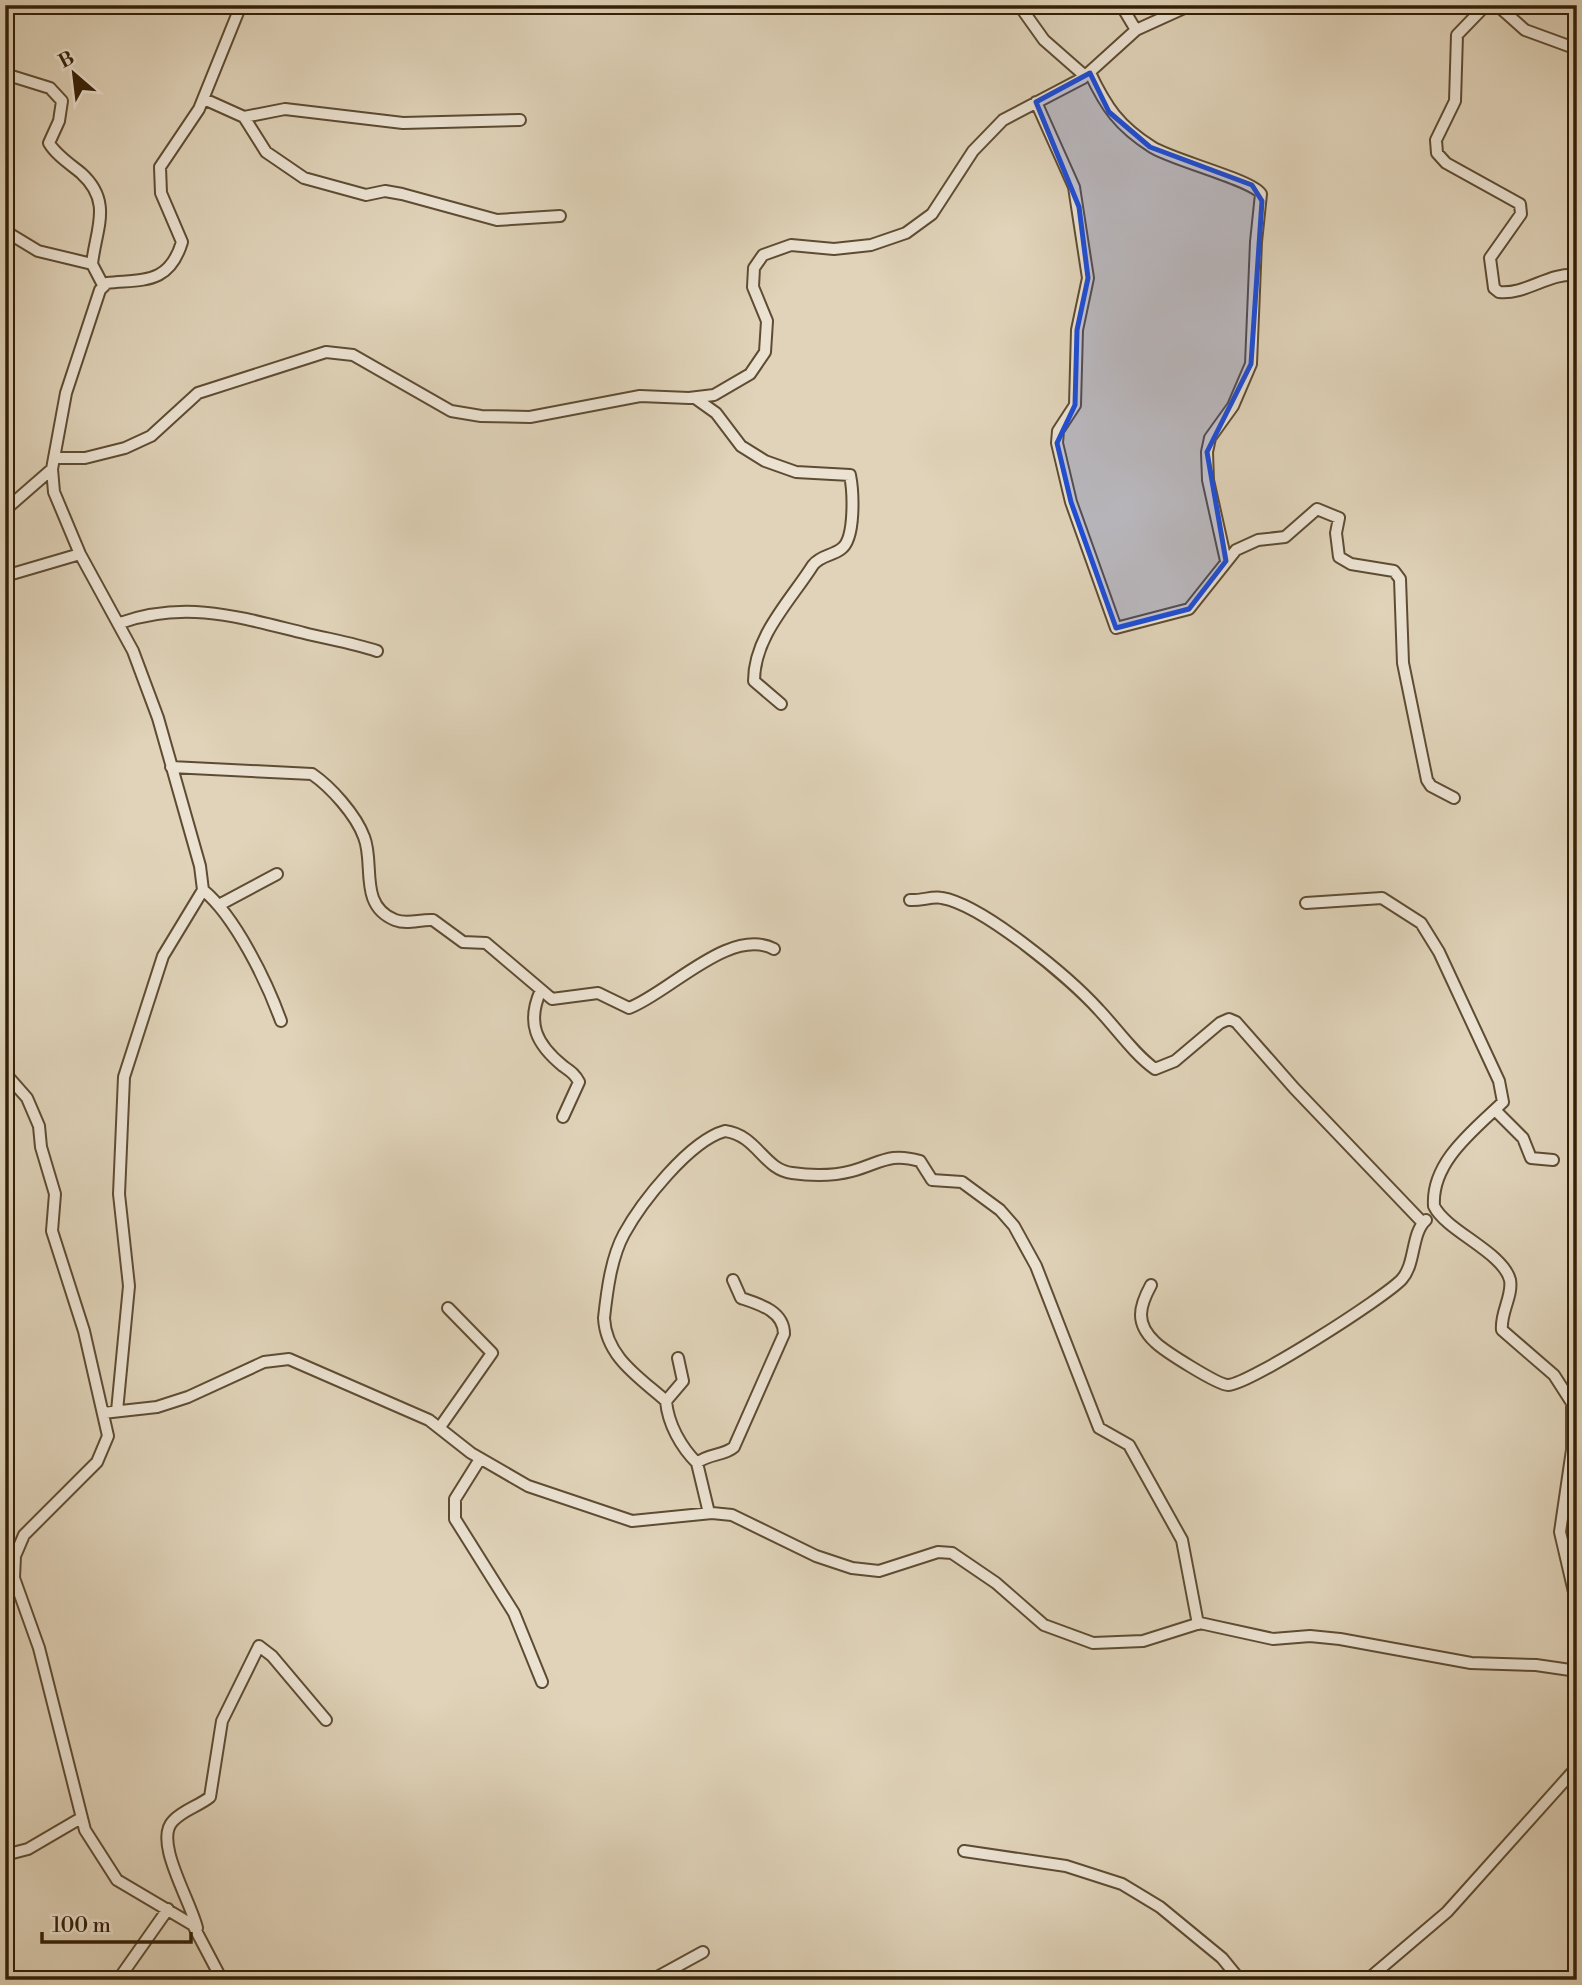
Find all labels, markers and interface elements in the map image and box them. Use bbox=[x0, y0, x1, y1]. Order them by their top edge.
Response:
north arrow bbox=[38, 38, 108, 108]
text: B bbox=[55, 46, 78, 74]
scale bar bbox=[42, 1901, 191, 1945]
text: 100 m bbox=[52, 1913, 111, 1939]

